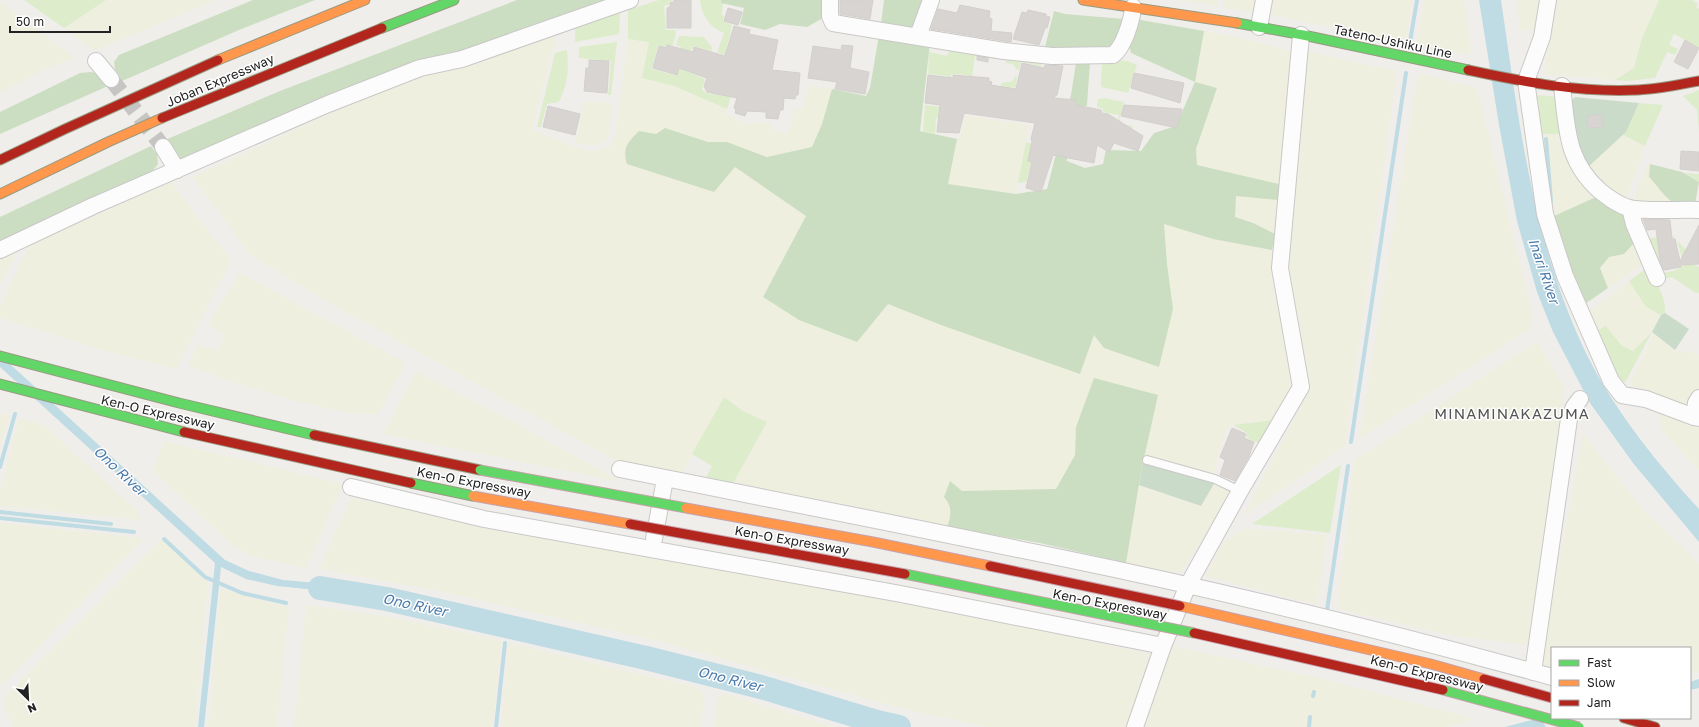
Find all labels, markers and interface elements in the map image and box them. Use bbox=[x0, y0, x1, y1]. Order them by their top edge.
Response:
scale bar bbox=[10, 8, 110, 34]
text: 50 m bbox=[16, 14, 44, 29]
street label: Tateno-Ushiku Line bbox=[1332, 21, 1454, 61]
street label: Joban Expressway bbox=[164, 50, 277, 110]
water label: Inari River bbox=[1525, 236, 1564, 308]
street label: Ken-O Expressway bbox=[100, 391, 217, 433]
district label: MINAMINAKAZUMA bbox=[1434, 404, 1590, 422]
water label: Ono River bbox=[91, 442, 152, 501]
street label: Ken-O Expressway bbox=[416, 463, 533, 501]
street label: Ken-O Expressway bbox=[733, 522, 851, 558]
street label: Ken-O Expressway bbox=[1052, 585, 1169, 623]
water label: Ono River bbox=[381, 589, 451, 620]
legend bbox=[1551, 647, 1691, 719]
street label: Ken-O Expressway bbox=[1369, 651, 1486, 695]
text: Fast bbox=[1587, 655, 1612, 670]
water label: Ono River bbox=[696, 662, 766, 695]
text: Slow bbox=[1587, 675, 1615, 690]
north arrow bbox=[8, 679, 48, 719]
text: Jam bbox=[1587, 695, 1611, 710]
text: N bbox=[26, 701, 39, 716]

